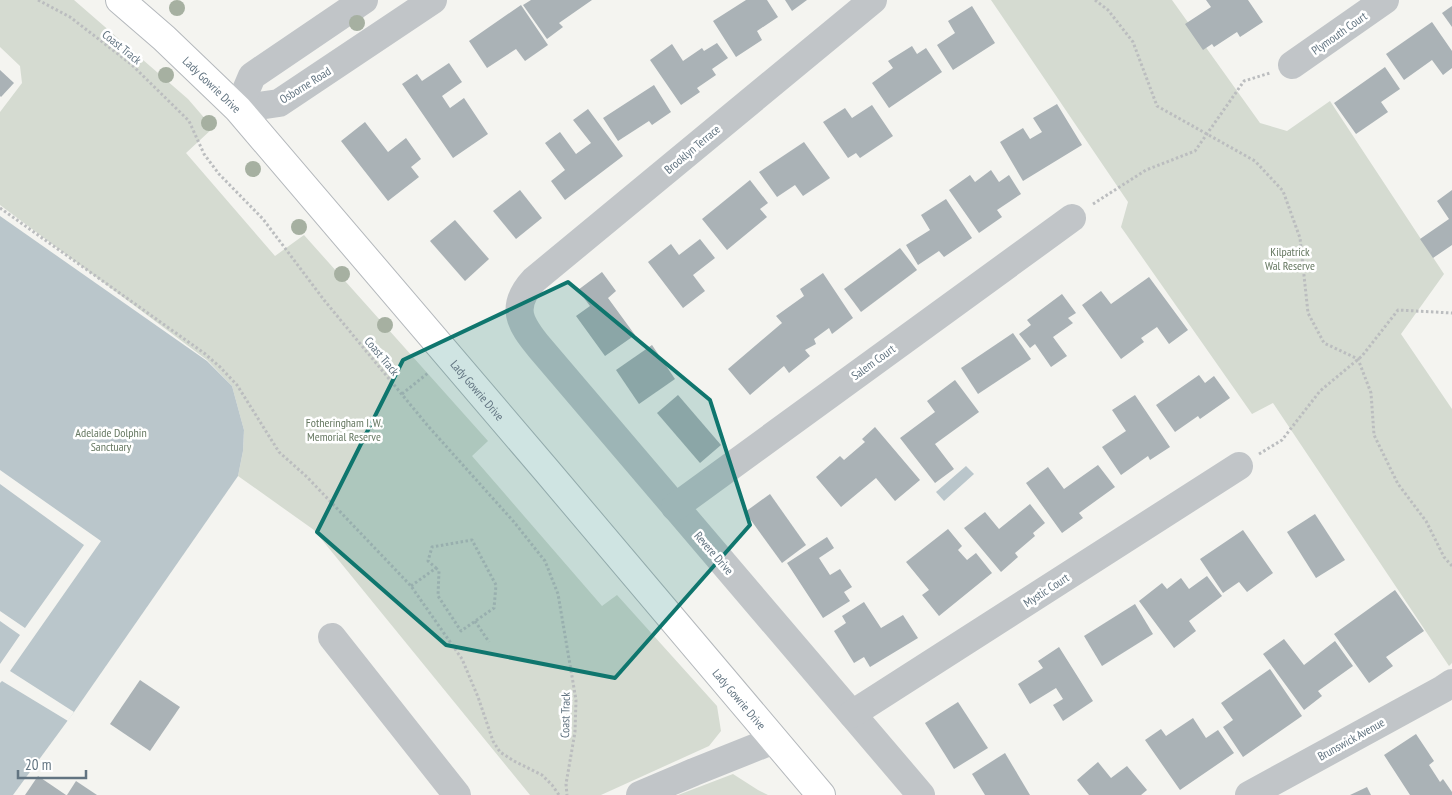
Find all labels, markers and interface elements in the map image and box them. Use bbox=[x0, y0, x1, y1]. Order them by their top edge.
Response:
street label: Plymouth Court bbox=[1308, 8, 1370, 58]
street label: Coast Track bbox=[99, 27, 145, 68]
street label: Lady Gowrie Drive bbox=[180, 53, 244, 116]
street label: Osborne Road bbox=[277, 63, 333, 107]
street label: Brooklyn Terrace bbox=[661, 121, 723, 177]
park label: Kilpatrick Wal Reserve bbox=[1265, 244, 1315, 273]
street label: Coast Track bbox=[361, 334, 403, 379]
street label: Salem Court bbox=[848, 341, 898, 383]
street label: Lady Gowrie Drive bbox=[448, 357, 508, 423]
park label: Fotheringham I. W. Memorial Reserve bbox=[306, 415, 382, 444]
park label: Adelaide Dolphin Sanctuary bbox=[75, 425, 147, 454]
street label: Revere Drive bbox=[691, 528, 737, 578]
street label: Mystic Court bbox=[1020, 569, 1072, 610]
street label: Lady Gowrie Drive bbox=[710, 665, 770, 732]
street label: Coast Track bbox=[557, 691, 573, 738]
street label: Brunswick Avenue bbox=[1315, 714, 1387, 764]
scale bar bbox=[18, 748, 85, 780]
text: 20 m bbox=[25, 755, 51, 774]

